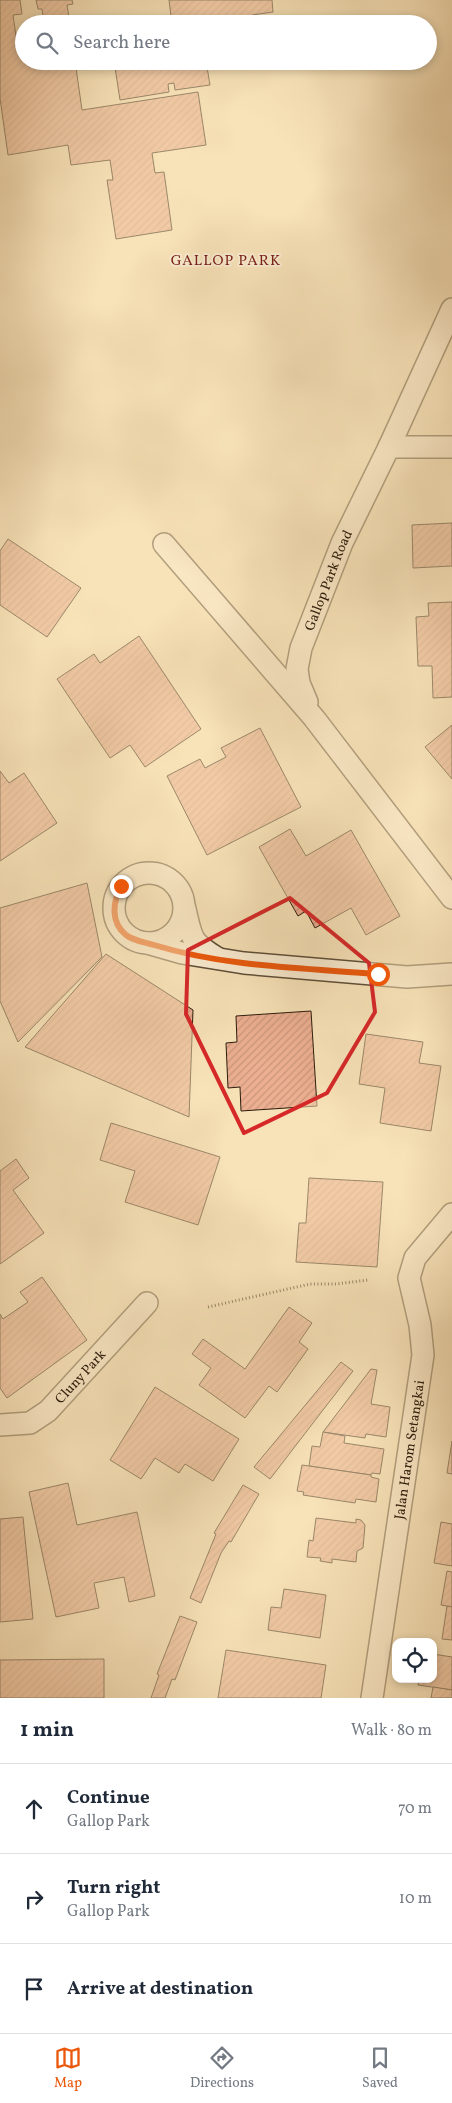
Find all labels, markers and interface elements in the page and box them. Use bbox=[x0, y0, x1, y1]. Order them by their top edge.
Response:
search box bbox=[15, 15, 437, 70]
icon: search bbox=[33, 29, 61, 57]
text: Search here bbox=[73, 30, 170, 56]
district label: GALLOP PARK bbox=[171, 251, 281, 272]
street label: Gallop Park Road bbox=[301, 527, 358, 634]
route end bbox=[110, 875, 133, 898]
route start bbox=[367, 963, 390, 986]
street label: Cluny Park bbox=[51, 1346, 111, 1409]
street label: Jalan Harom Setangkai bbox=[391, 1379, 430, 1521]
map controls bbox=[392, 1638, 437, 1683]
button: locate bbox=[392, 1638, 437, 1683]
text: 1 min bbox=[20, 1716, 74, 1745]
text: Walk · 80 m bbox=[351, 1720, 432, 1742]
text: Continue bbox=[67, 1785, 150, 1811]
icon: ahead bbox=[20, 1795, 48, 1823]
text: 70 m bbox=[398, 1798, 432, 1820]
text: Gallop Park bbox=[67, 1811, 150, 1833]
text: Turn right bbox=[67, 1875, 160, 1901]
icon: right bbox=[20, 1885, 48, 1913]
text: 10 m bbox=[399, 1888, 432, 1910]
text: Gallop Park bbox=[67, 1901, 150, 1923]
icon: arrive bbox=[20, 1975, 48, 2003]
text: Arrive at destination bbox=[67, 1976, 253, 2002]
tab: Map bbox=[54, 2044, 82, 2093]
tab: Directions bbox=[190, 2044, 254, 2093]
tab: Saved bbox=[362, 2044, 398, 2093]

